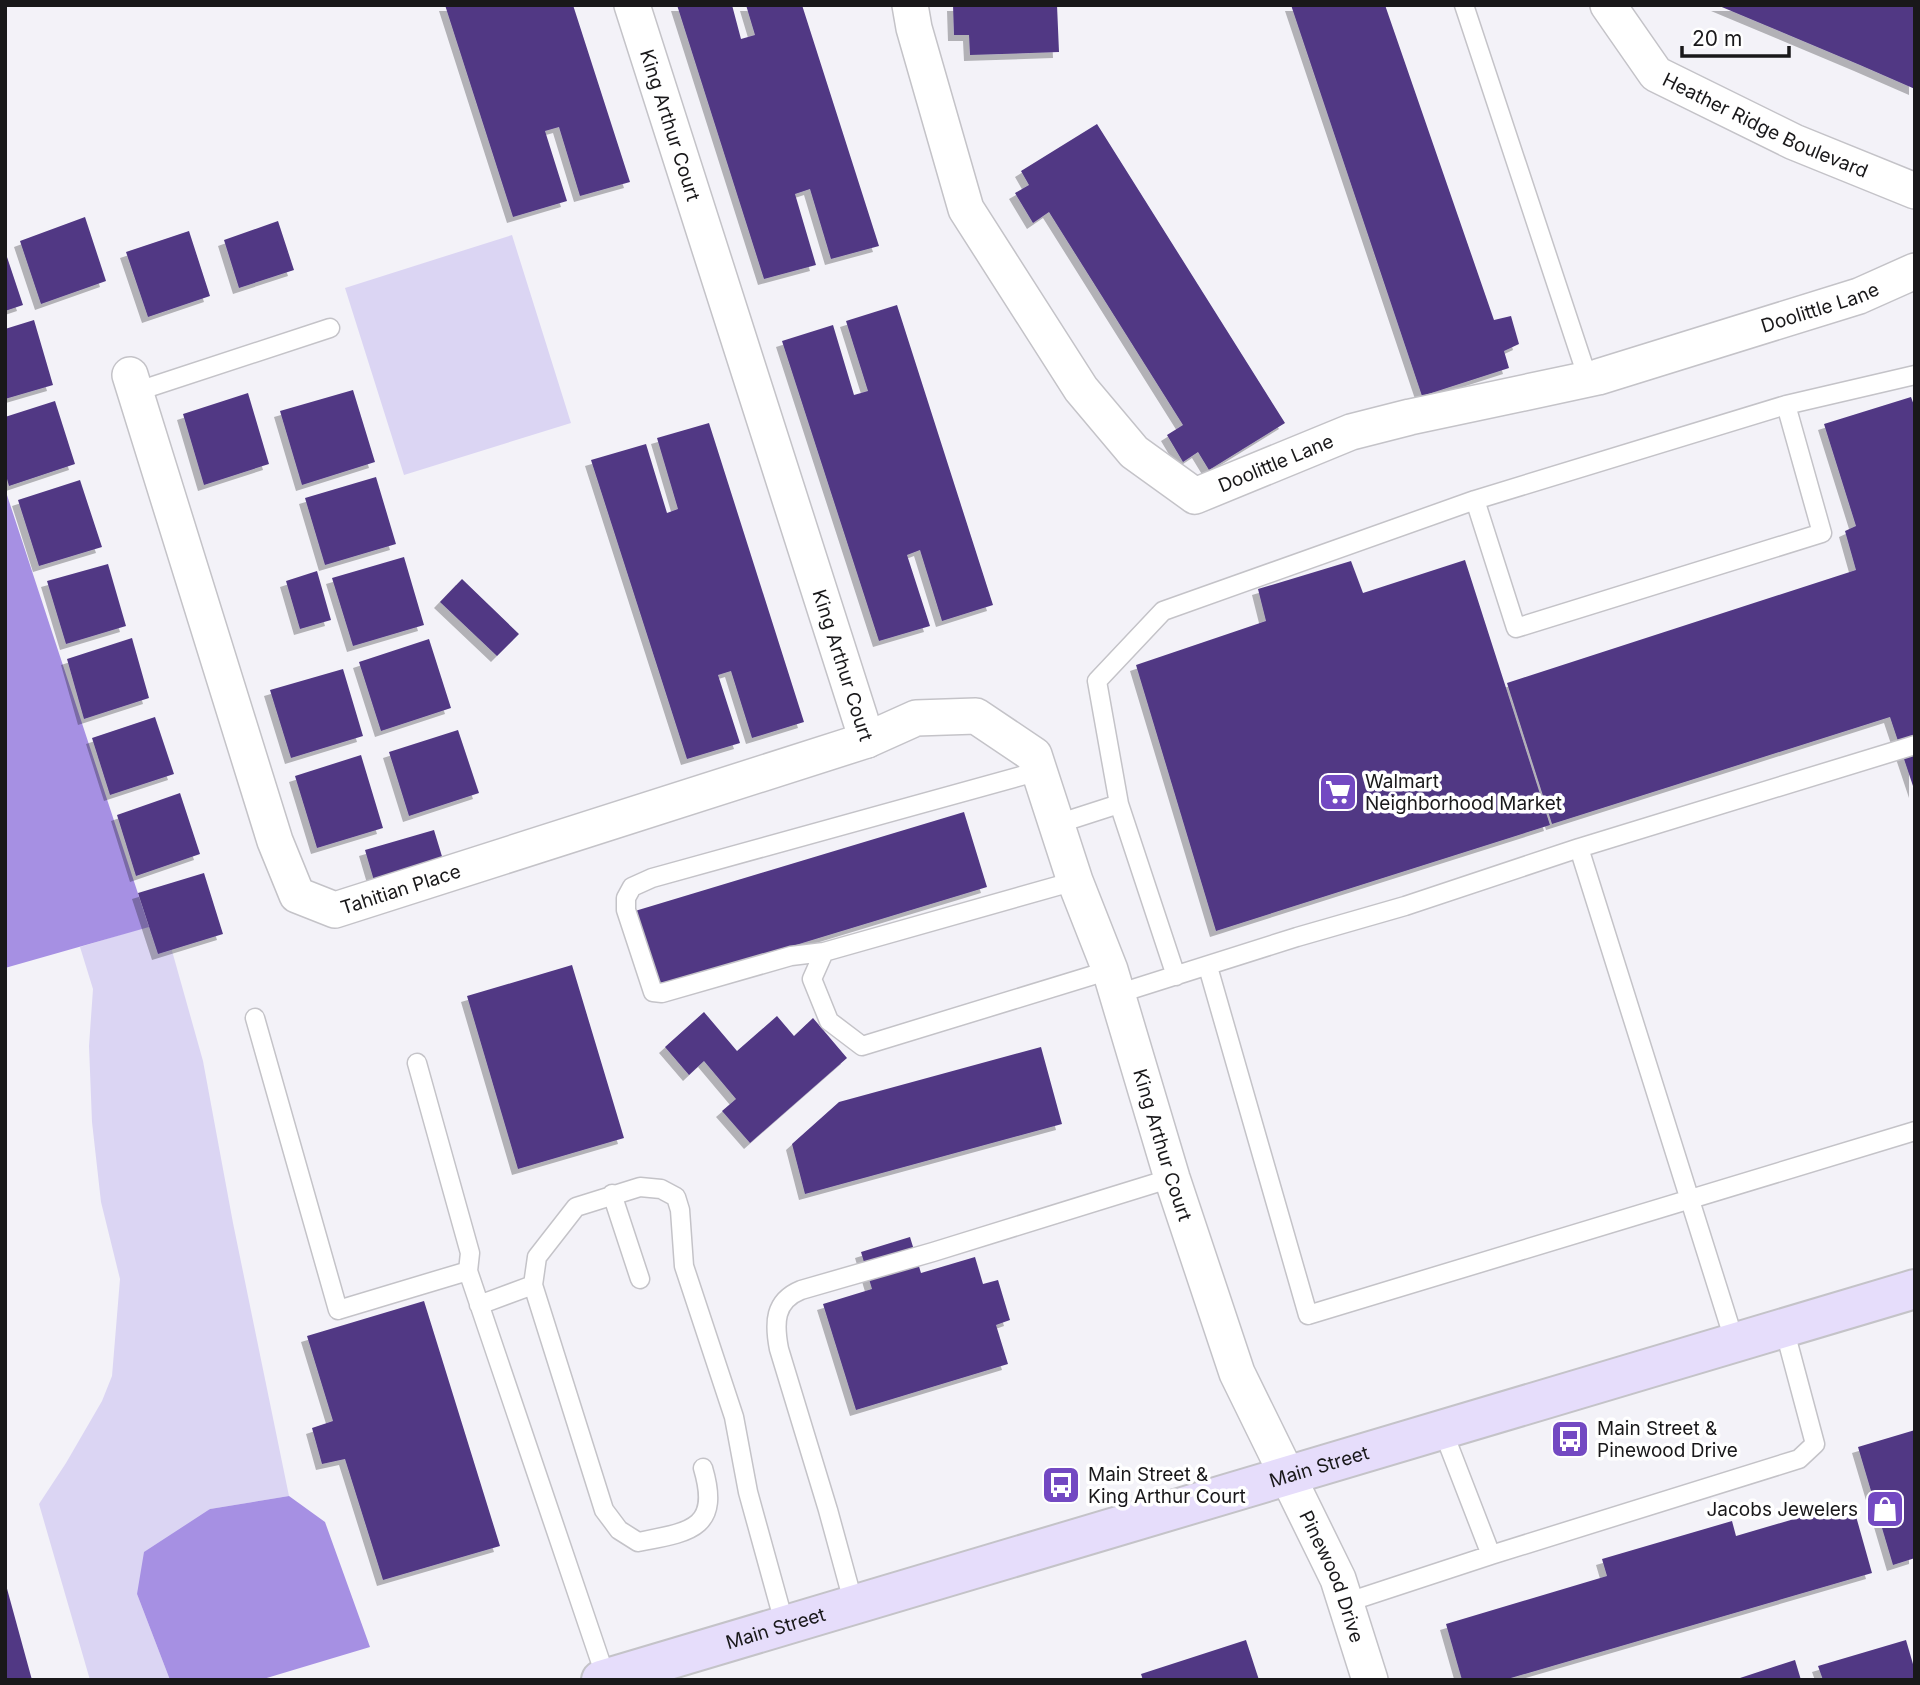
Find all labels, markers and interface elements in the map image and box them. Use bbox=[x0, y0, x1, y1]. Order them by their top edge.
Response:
scale bar bbox=[1682, 14, 1789, 58]
text: 20 m bbox=[1692, 26, 1742, 51]
street label: King Arthur Court bbox=[635, 46, 705, 204]
street label: Heather Ridge Boulevard bbox=[1659, 68, 1872, 182]
street label: Doolittle Lane bbox=[1758, 277, 1882, 337]
street label: Doolittle Lane bbox=[1215, 429, 1337, 497]
street label: King Arthur Court bbox=[808, 586, 878, 744]
place label: Walmart Neighborhood Market bbox=[1365, 770, 1562, 815]
supermarket icon: Walmart Neighborhood Market bbox=[1317, 771, 1359, 813]
street label: Tahitian Place bbox=[338, 859, 463, 919]
street label: King Arthur Court bbox=[1129, 1066, 1197, 1224]
place label: Main Street & Pinewood Drive bbox=[1597, 1417, 1738, 1462]
bus stop icon: Main Street & Pinewood Drive bbox=[1549, 1418, 1591, 1460]
street label: Main Street bbox=[1266, 1441, 1371, 1492]
place label: Main Street & King Arthur Court bbox=[1088, 1463, 1246, 1508]
bus stop icon: Main Street & King Arthur Court bbox=[1040, 1464, 1082, 1506]
shop icon: Jacobs Jewelers bbox=[1864, 1488, 1906, 1530]
place label: Jacobs Jewelers bbox=[1707, 1498, 1858, 1521]
street label: Pinewood Drive bbox=[1295, 1507, 1369, 1645]
street label: Main Street bbox=[723, 1602, 828, 1654]

